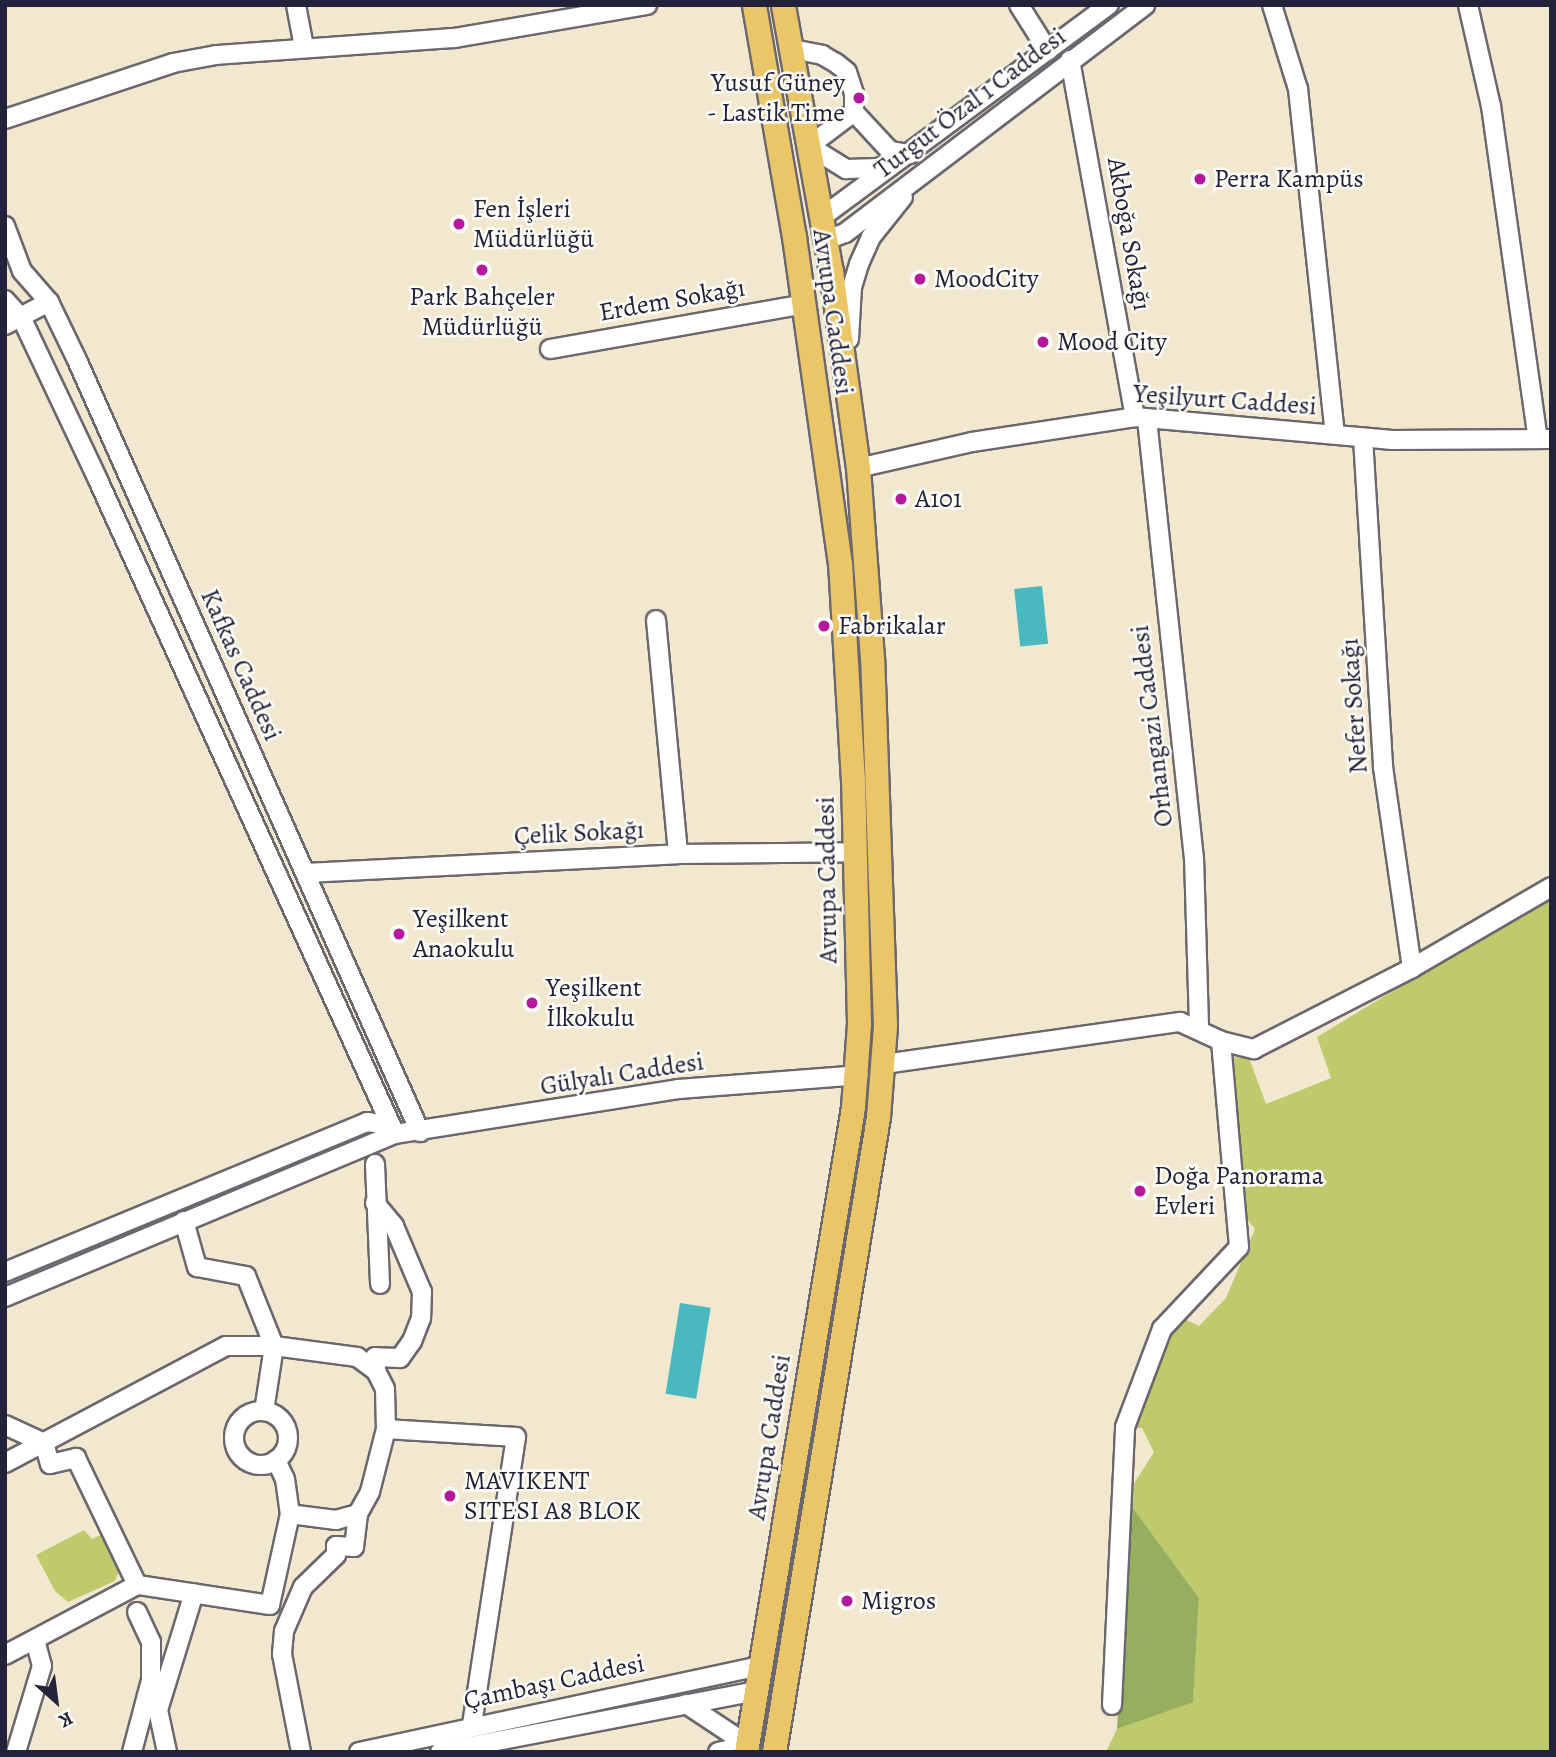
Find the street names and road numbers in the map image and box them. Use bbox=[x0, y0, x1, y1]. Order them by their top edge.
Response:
street label: Turgut Özal 1 Caddesi bbox=[868, 21, 1072, 185]
street label: Akboğa Sokağı bbox=[1100, 155, 1158, 313]
street label: Avrupa Caddesi bbox=[806, 227, 860, 397]
street label: Erdem Sokağı bbox=[597, 272, 747, 328]
street label: Yeşilyurt Caddesi bbox=[1132, 378, 1318, 422]
street label: Kafkas Caddesi bbox=[194, 584, 288, 746]
street label: Orhangazi Caddesi bbox=[1124, 623, 1180, 829]
street label: Nefer Sokağı bbox=[1334, 637, 1374, 775]
street label: Avrupa Caddesi bbox=[810, 796, 844, 964]
street label: Çelik Sokağı bbox=[513, 814, 645, 852]
street label: Gülyalı Caddesi bbox=[538, 1046, 706, 1102]
street label: Avrupa Caddesi bbox=[741, 1352, 797, 1522]
street label: Çambaşı Caddesi bbox=[461, 1648, 647, 1716]

